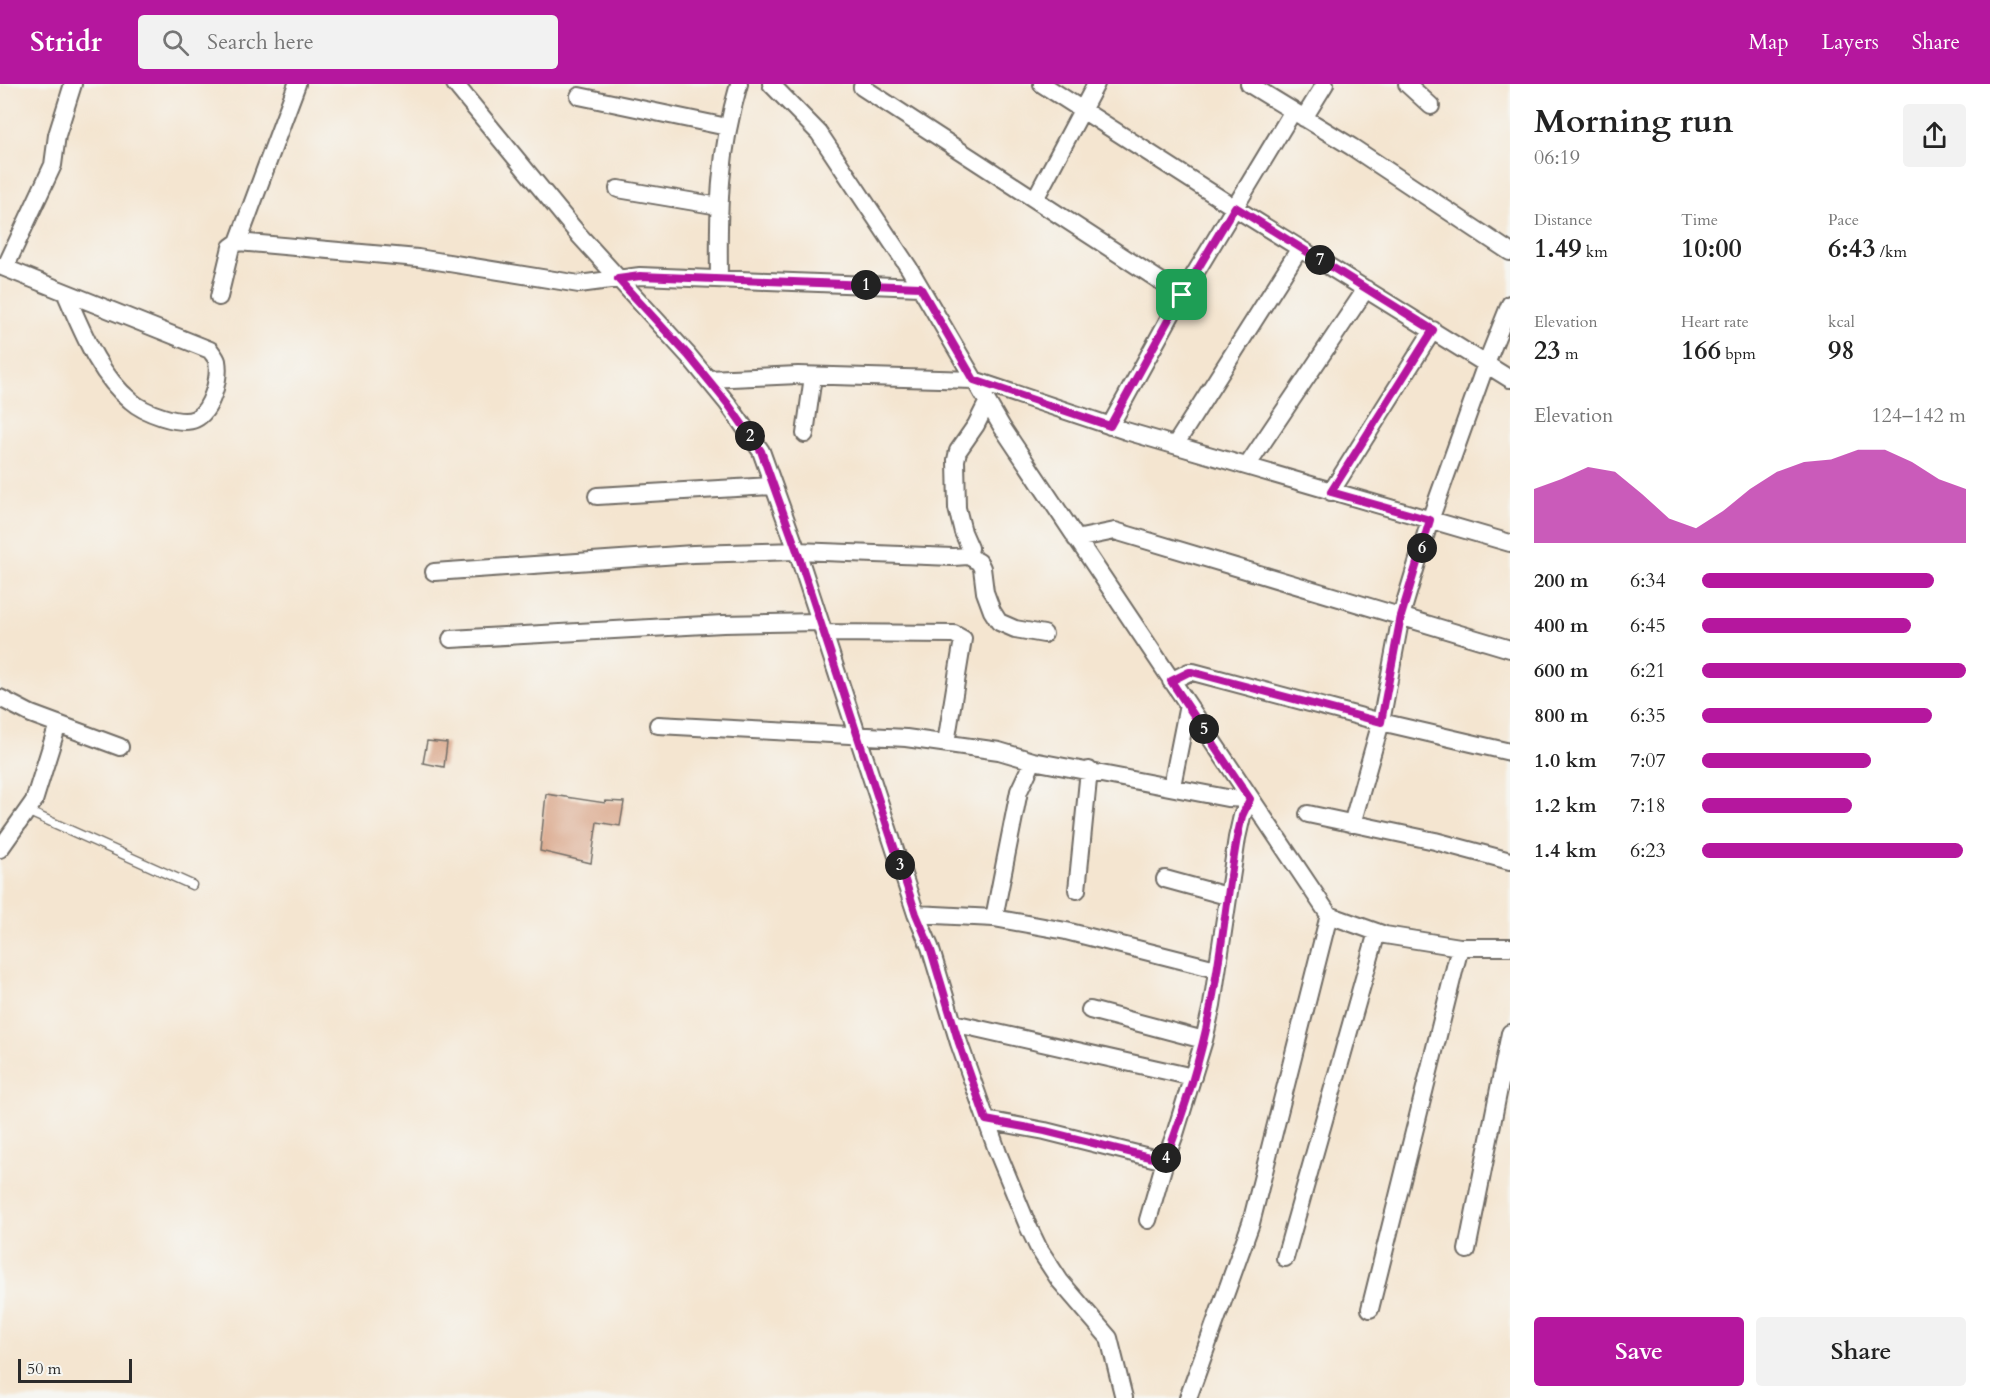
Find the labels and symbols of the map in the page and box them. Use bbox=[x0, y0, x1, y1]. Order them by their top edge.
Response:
pin: 7 bbox=[1305, 245, 1335, 275]
pin bbox=[1156, 269, 1207, 320]
pin: 1 bbox=[851, 270, 881, 300]
pin: 2 bbox=[735, 421, 765, 451]
pin: 6 bbox=[1407, 533, 1437, 563]
pin: 5 bbox=[1189, 714, 1219, 744]
pin: 3 bbox=[885, 850, 915, 880]
pin: 4 bbox=[1151, 1143, 1181, 1173]
scale bar bbox=[18, 1356, 132, 1384]

